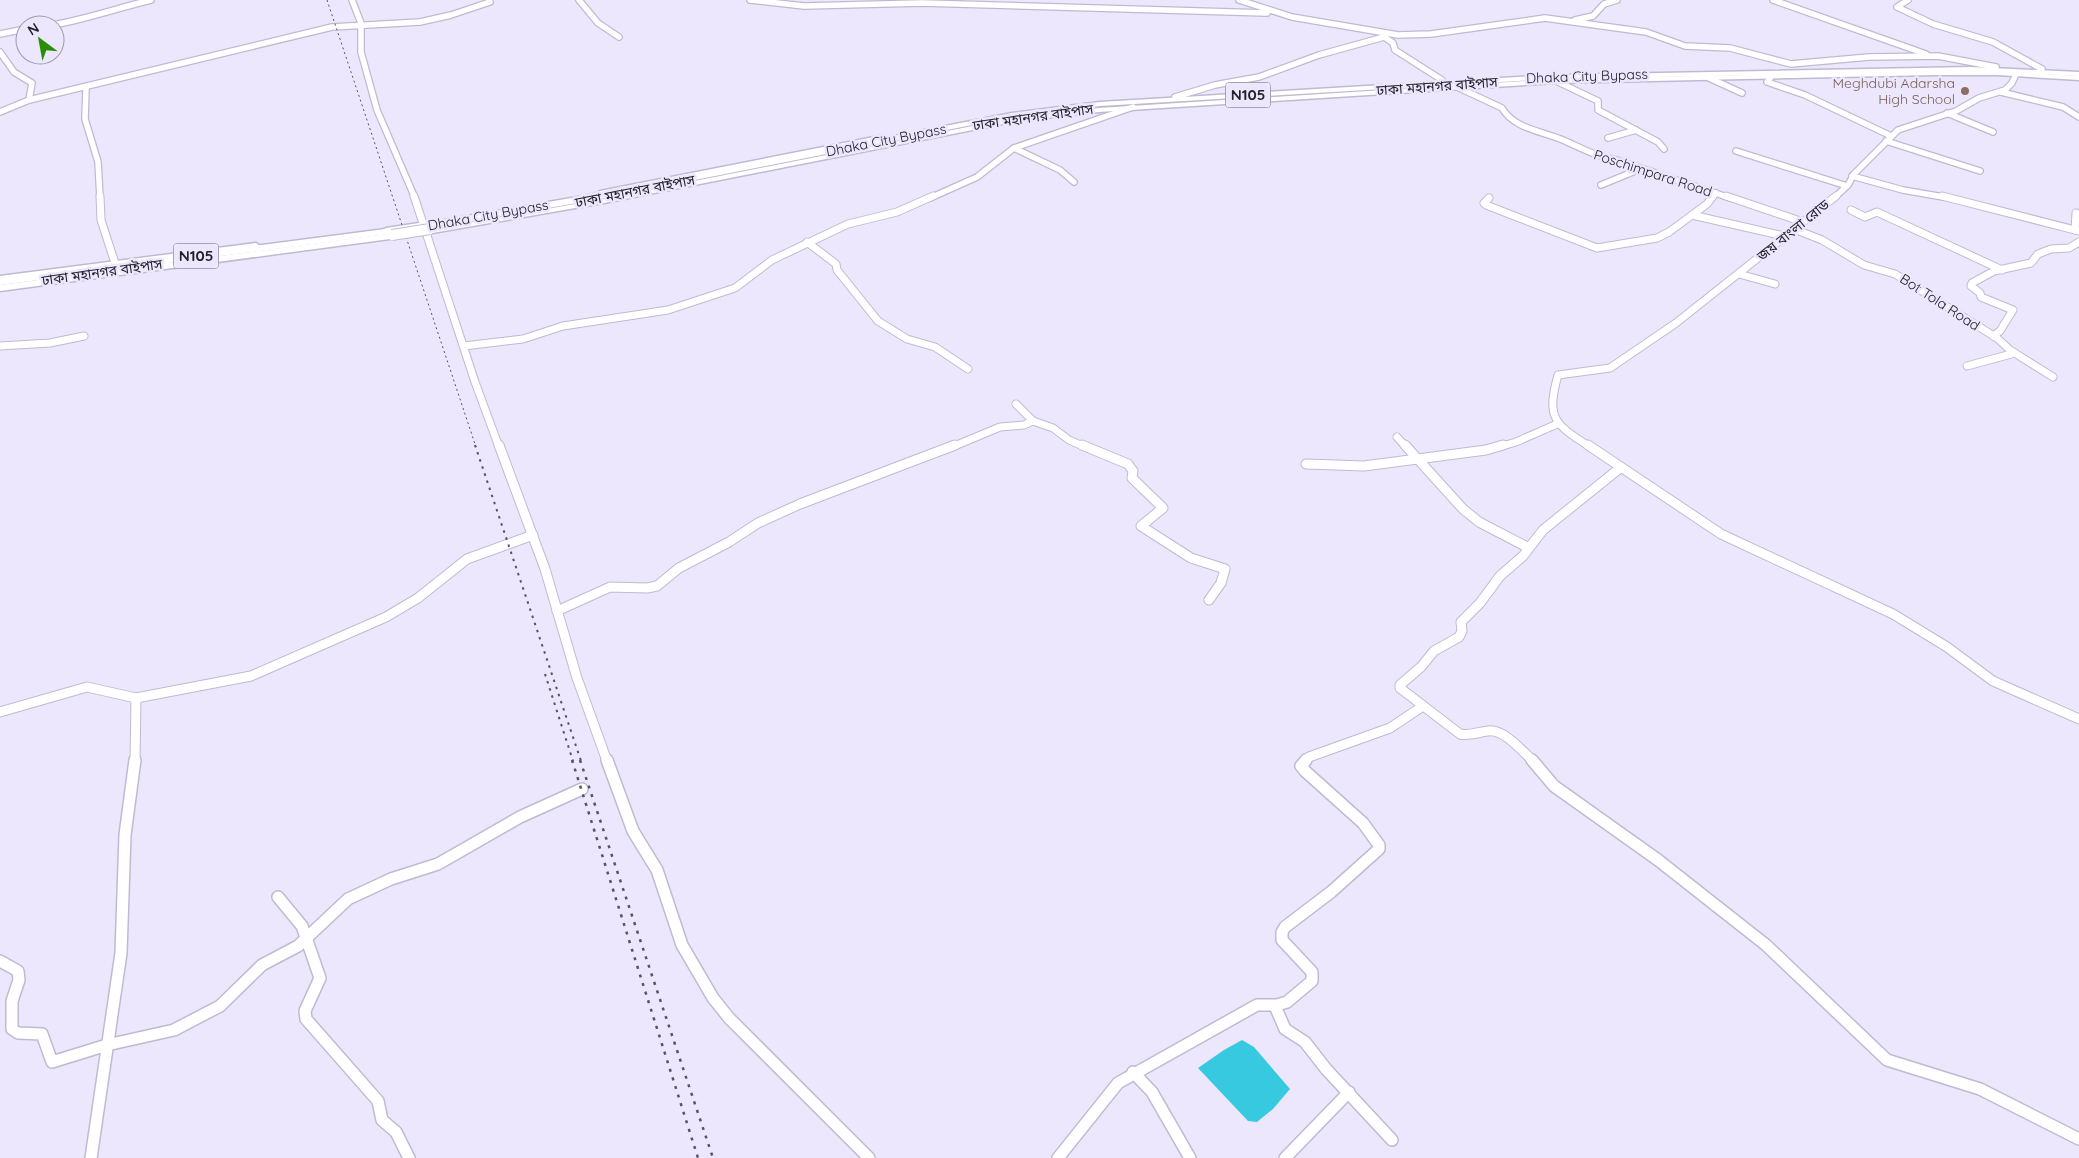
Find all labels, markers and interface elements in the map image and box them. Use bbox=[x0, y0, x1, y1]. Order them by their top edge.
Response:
north arrow bbox=[15, 15, 65, 65]
text: N bbox=[24, 19, 42, 39]
street label: Dhaka City Bypass bbox=[1526, 65, 1648, 87]
street label: ঢাকা মহানগর বাইপাস bbox=[1375, 73, 1499, 99]
place label: Meghdubi Adarsha High School bbox=[1833, 74, 1955, 108]
road number: N105 bbox=[1226, 82, 1270, 108]
marker: Meghdubi Adarsha High School bbox=[1959, 85, 1971, 97]
street label: ঢাকা মহানগর বাইপাস bbox=[971, 100, 1095, 135]
street label: Dhaka City Bypass bbox=[824, 120, 948, 160]
street label: Poschimpara Road bbox=[1592, 145, 1714, 201]
street label: ঢাকা মহানগর বাইপাস bbox=[573, 171, 697, 212]
street label: জয় বাংলা রোড bbox=[1752, 195, 1834, 265]
street label: Dhaka City Bypass bbox=[426, 196, 550, 234]
road number: N105 bbox=[174, 244, 218, 268]
street label: ঢাকা মহানগর বাইপাস bbox=[40, 255, 164, 290]
street label: Bot Tola Road bbox=[1897, 270, 1983, 334]

